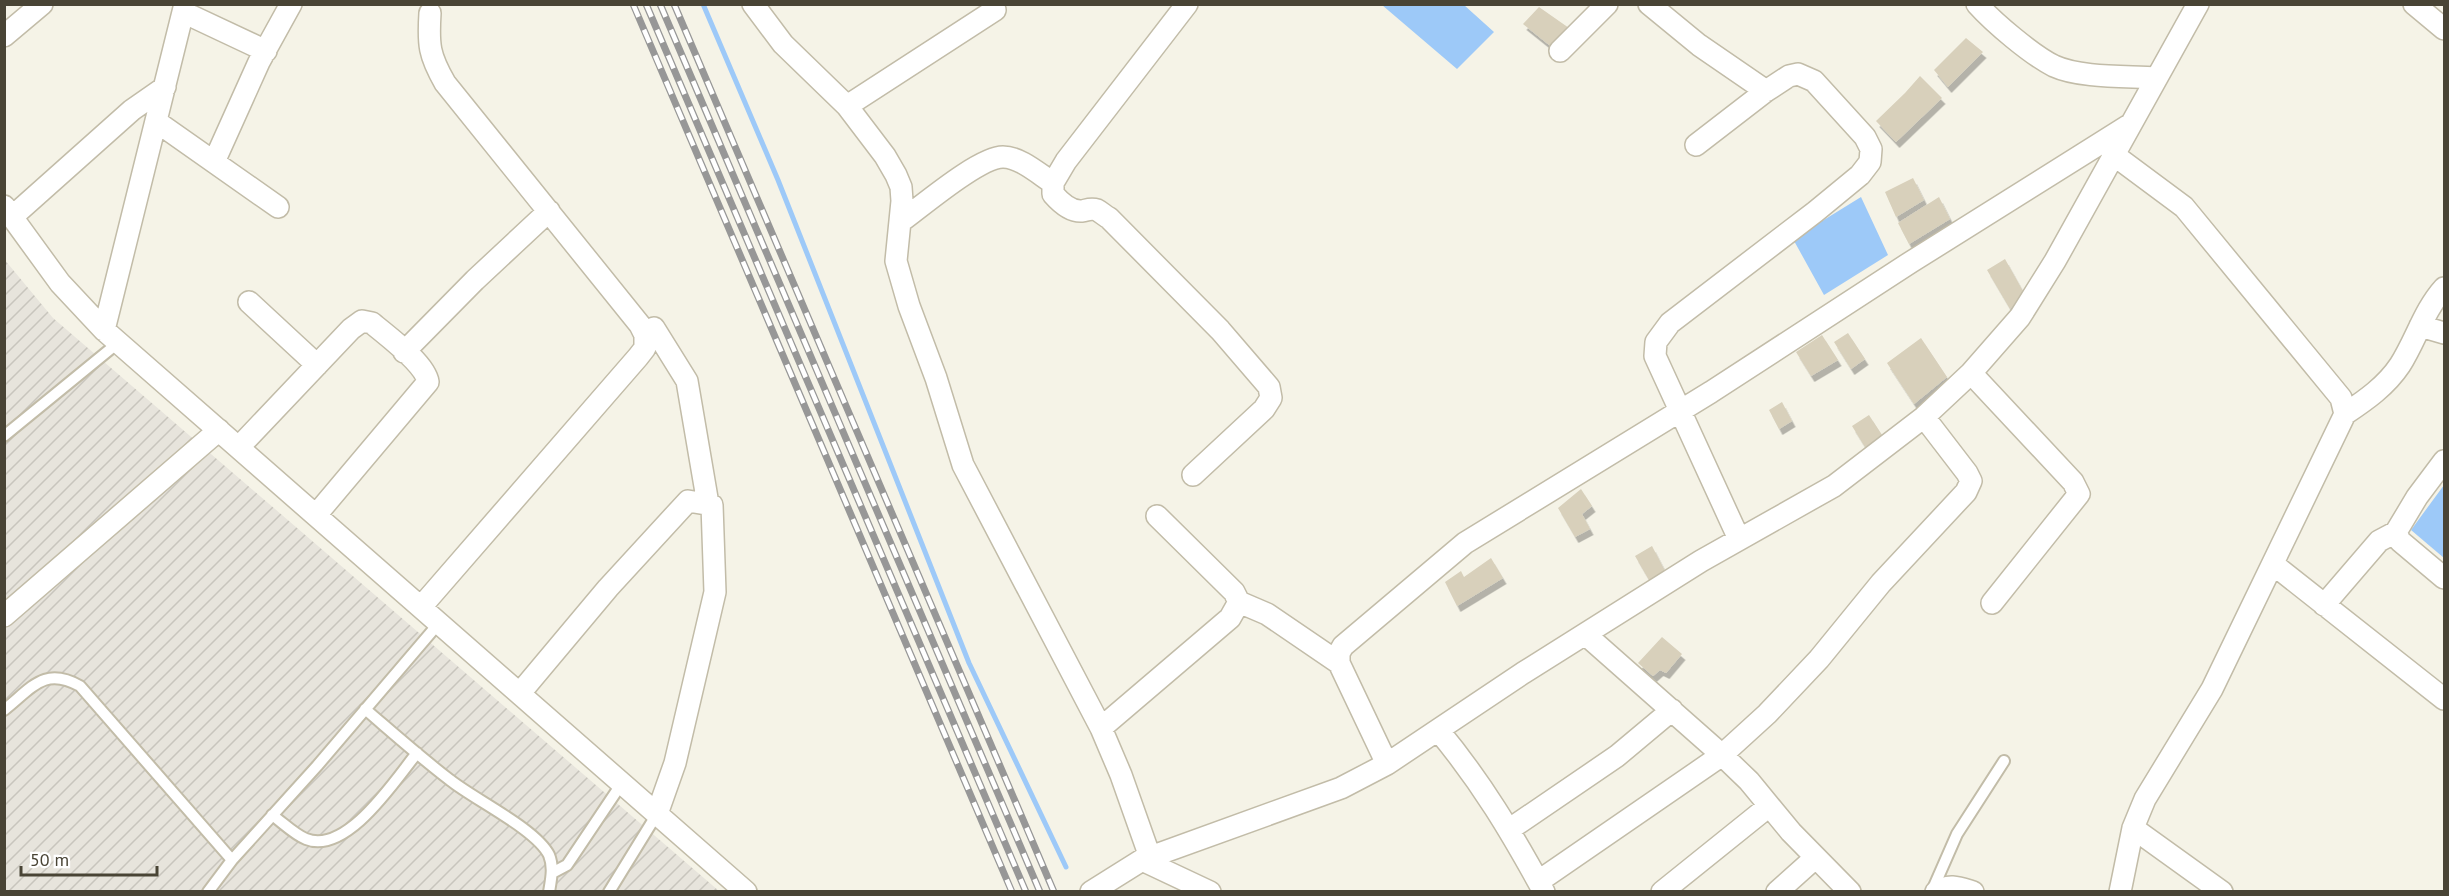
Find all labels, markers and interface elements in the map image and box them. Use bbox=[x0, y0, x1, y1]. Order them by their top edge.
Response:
scale bar bbox=[21, 839, 158, 877]
text: 50 m bbox=[30, 848, 69, 871]

